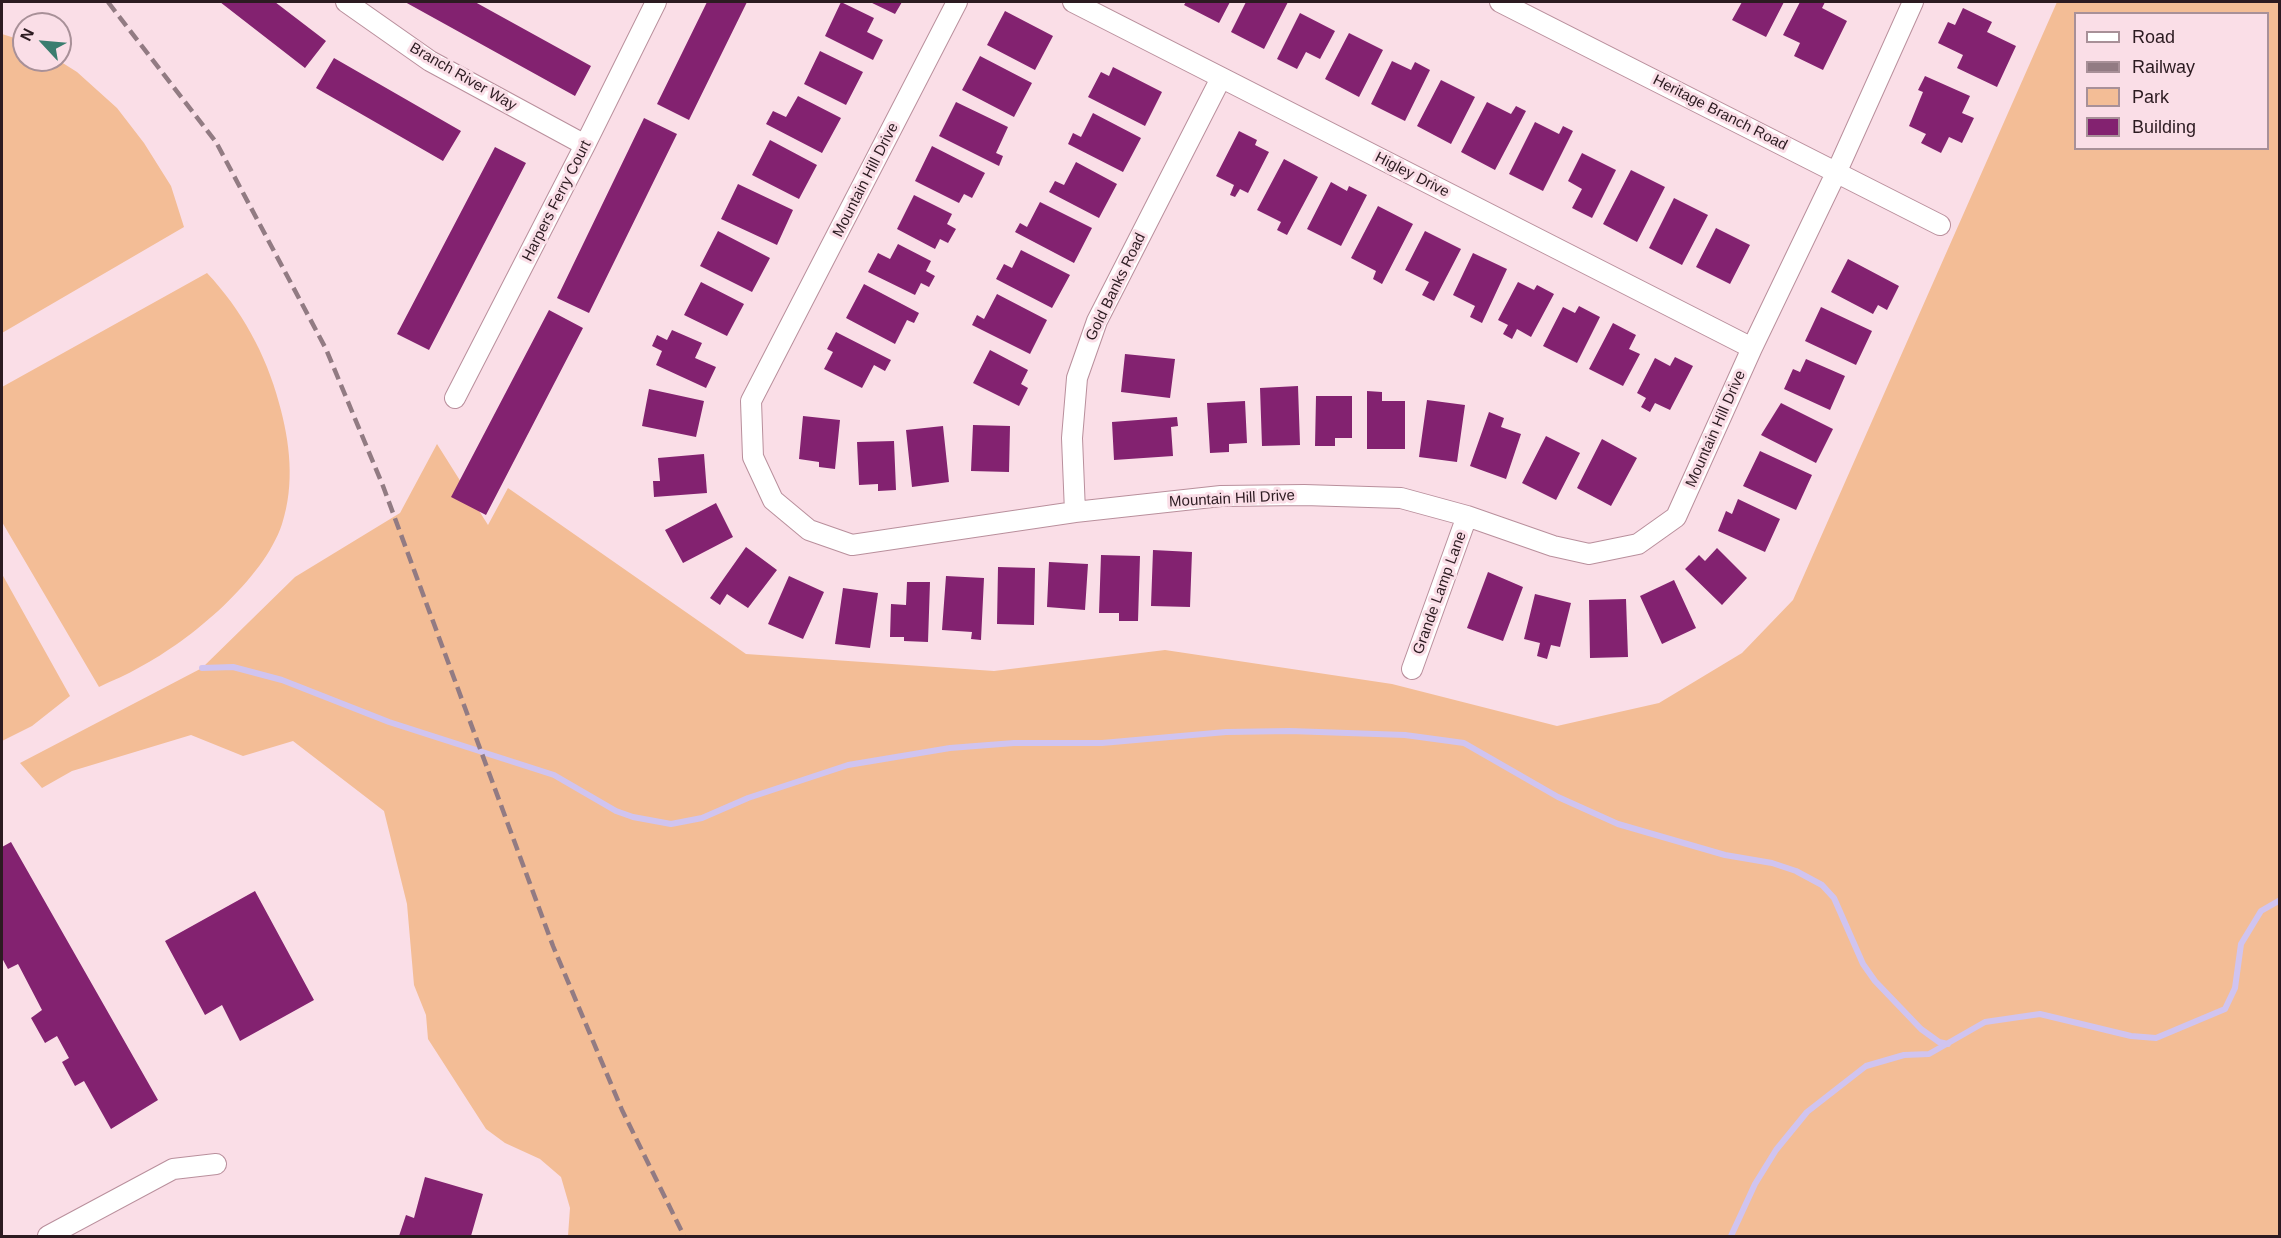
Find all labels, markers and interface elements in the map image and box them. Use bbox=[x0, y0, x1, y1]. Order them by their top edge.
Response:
north arrow bbox=[12, 12, 72, 72]
legend bbox=[2074, 12, 2269, 150]
text: N bbox=[17, 26, 37, 44]
text: Road bbox=[2132, 27, 2175, 47]
street label: Branch River Way bbox=[406, 39, 520, 115]
text: Railway bbox=[2132, 57, 2195, 77]
street label: Heritage Branch Road bbox=[1650, 71, 1790, 155]
text: Park bbox=[2132, 87, 2169, 107]
text: Building bbox=[2132, 117, 2196, 137]
street label: Mountain Hill Drive bbox=[829, 120, 903, 240]
street label: Harpers Ferry Court bbox=[519, 138, 595, 264]
street label: Higley Drive bbox=[1372, 149, 1452, 201]
street label: Gold Banks Road bbox=[1082, 230, 1150, 344]
street label: Mountain Hill Drive bbox=[1682, 368, 1750, 490]
street label: Mountain Hill Drive bbox=[1169, 487, 1295, 511]
street label: Grande Lamp Lane bbox=[1409, 529, 1471, 657]

